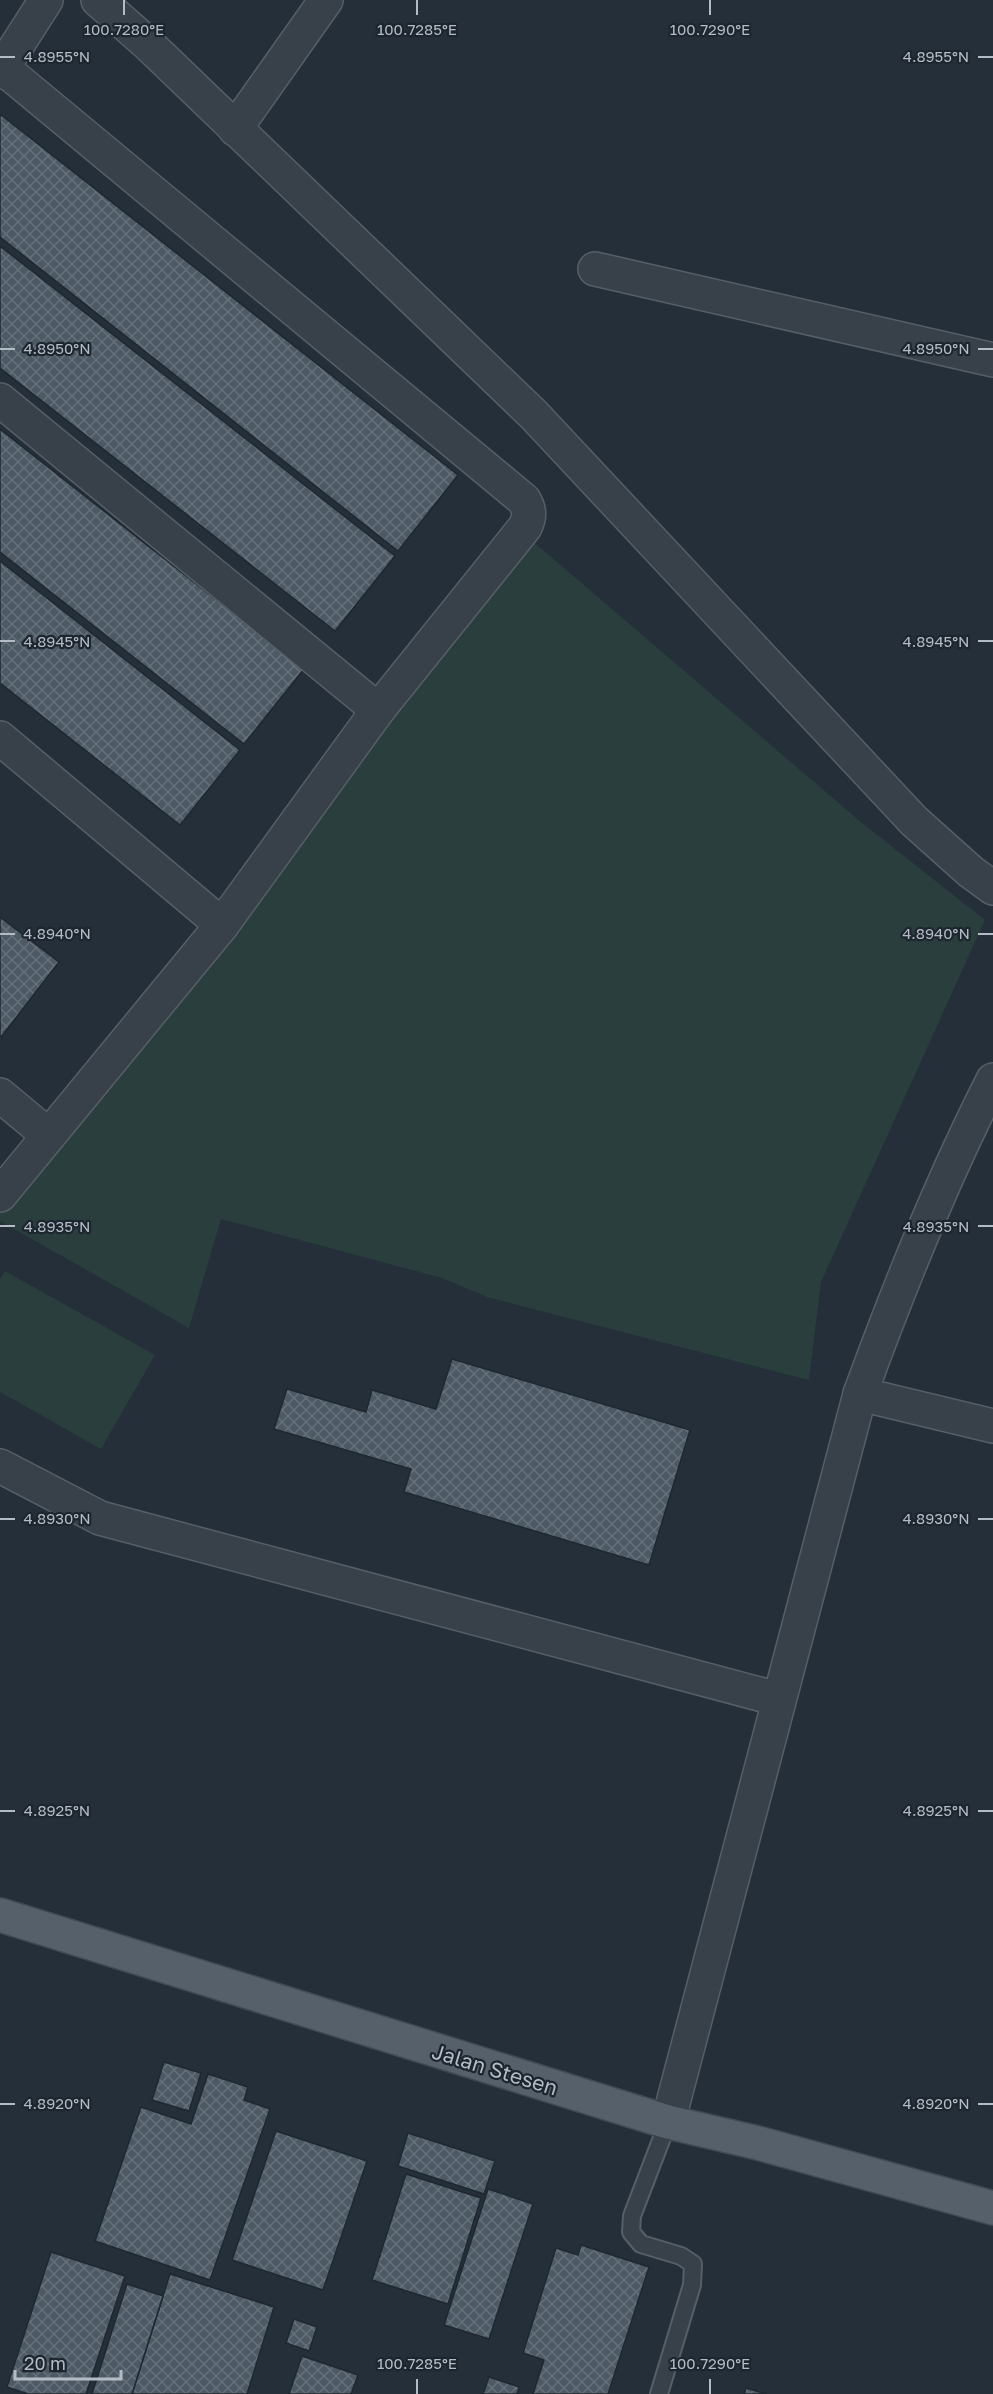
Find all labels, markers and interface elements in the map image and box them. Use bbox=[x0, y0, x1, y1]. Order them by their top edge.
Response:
text: 100.7280°E bbox=[84, 20, 164, 38]
text: 100.7285°E bbox=[377, 20, 457, 38]
text: 100.7290°E bbox=[670, 20, 750, 38]
text: 4.8955°N bbox=[24, 47, 90, 65]
text: 4.8955°N bbox=[903, 47, 969, 65]
text: 4.8950°N bbox=[23, 339, 91, 357]
text: 4.8950°N bbox=[902, 339, 970, 357]
text: 4.8945°N bbox=[24, 632, 90, 650]
text: 4.8945°N bbox=[903, 632, 969, 650]
text: 4.8940°N bbox=[23, 924, 91, 942]
text: 4.8940°N bbox=[902, 924, 970, 942]
text: 4.8935°N bbox=[24, 1217, 90, 1235]
text: 4.8935°N bbox=[903, 1217, 969, 1235]
text: 4.8930°N bbox=[23, 1509, 91, 1527]
text: 4.8930°N bbox=[902, 1509, 970, 1527]
text: 4.8925°N bbox=[24, 1801, 90, 1819]
text: 4.8925°N bbox=[903, 1801, 969, 1819]
street label: Jalan Stesen bbox=[429, 2038, 561, 2100]
text: 4.8920°N bbox=[23, 2094, 91, 2112]
text: 4.8920°N bbox=[902, 2094, 970, 2112]
scale bar bbox=[15, 2343, 122, 2381]
text: 20 m bbox=[24, 2352, 66, 2374]
text: 100.7285°E bbox=[377, 2354, 457, 2372]
text: 100.7290°E bbox=[670, 2354, 750, 2372]

